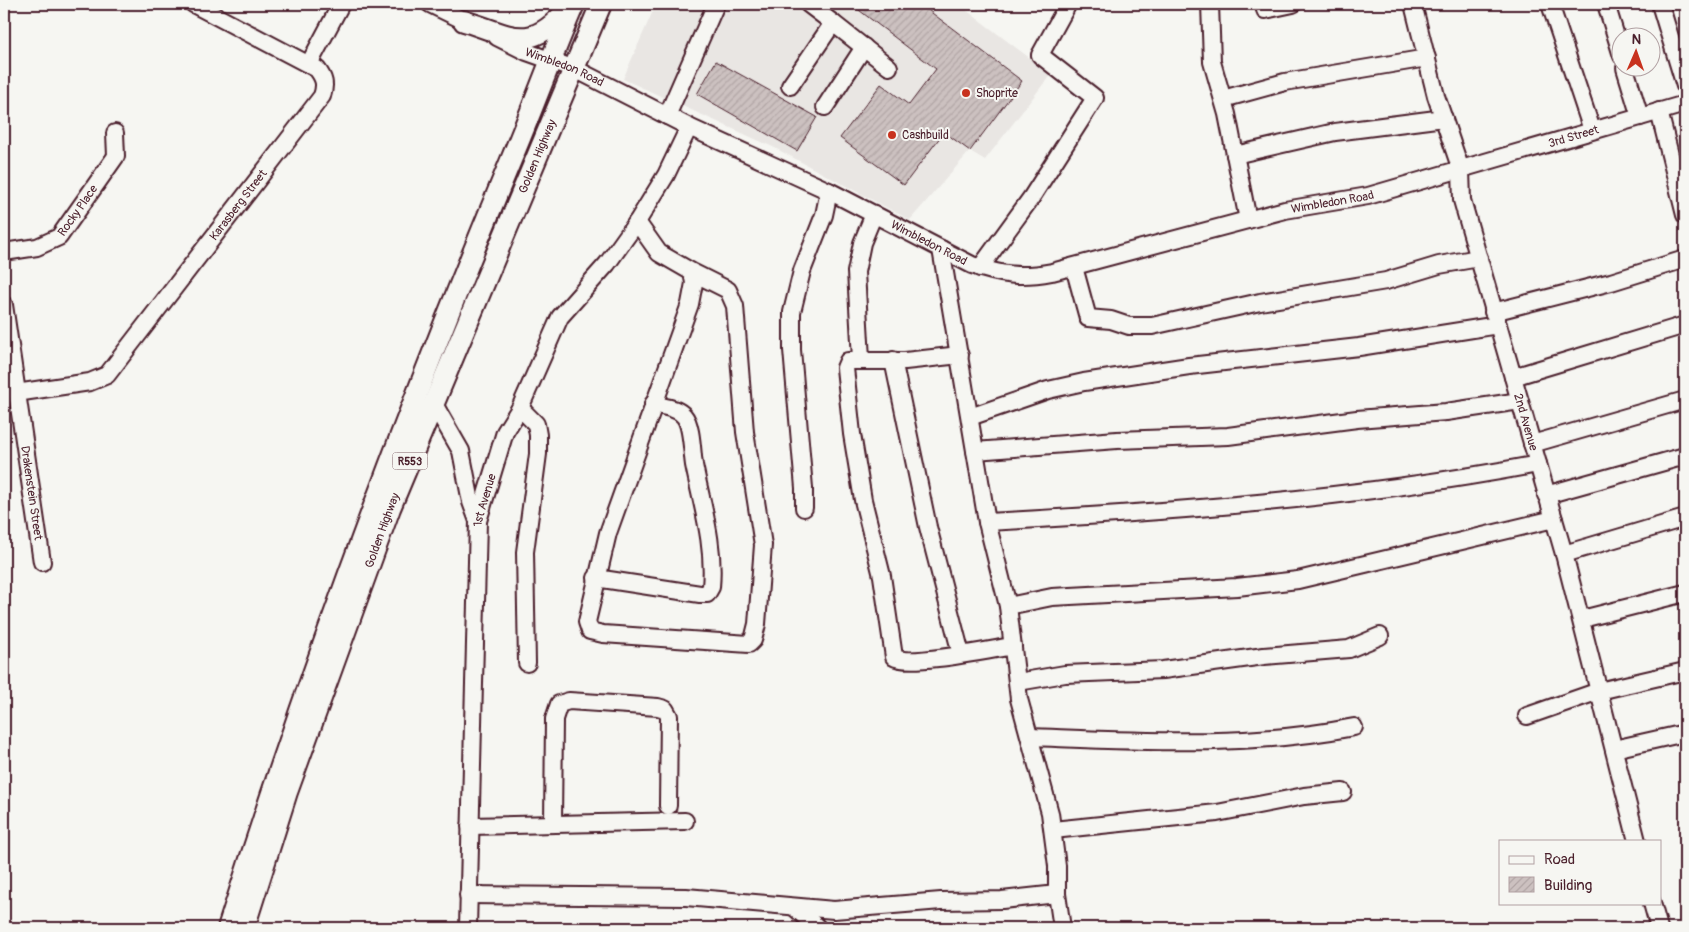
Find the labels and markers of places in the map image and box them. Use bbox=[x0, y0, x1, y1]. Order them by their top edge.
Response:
place label: Shoprite bbox=[976, 86, 1018, 101]
marker: Shoprite bbox=[960, 87, 972, 99]
place label: Cashbuild bbox=[902, 128, 949, 143]
marker: Cashbuild bbox=[886, 129, 898, 141]

